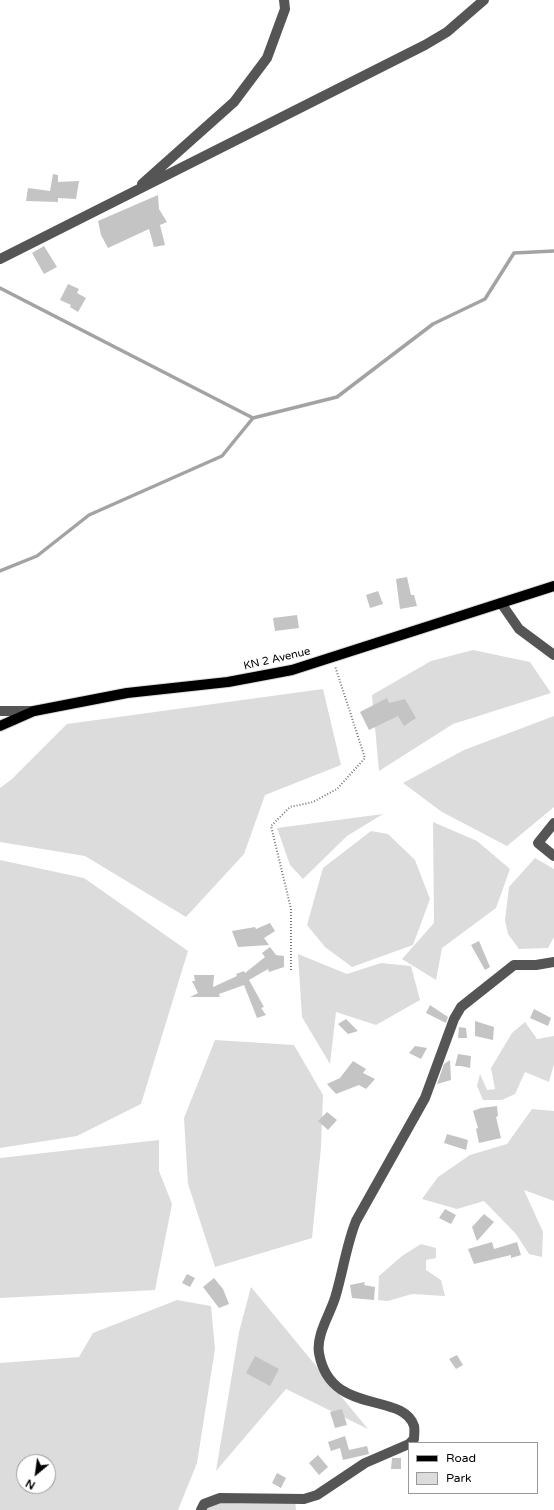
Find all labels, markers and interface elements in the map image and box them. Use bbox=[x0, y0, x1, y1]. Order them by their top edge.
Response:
street label: KN 2 Avenue bbox=[242, 645, 312, 673]
legend bbox=[408, 1442, 538, 1494]
text: Road bbox=[446, 1451, 476, 1465]
north arrow bbox=[16, 1454, 56, 1494]
text: Park bbox=[446, 1471, 472, 1485]
text: N bbox=[23, 1476, 37, 1492]

